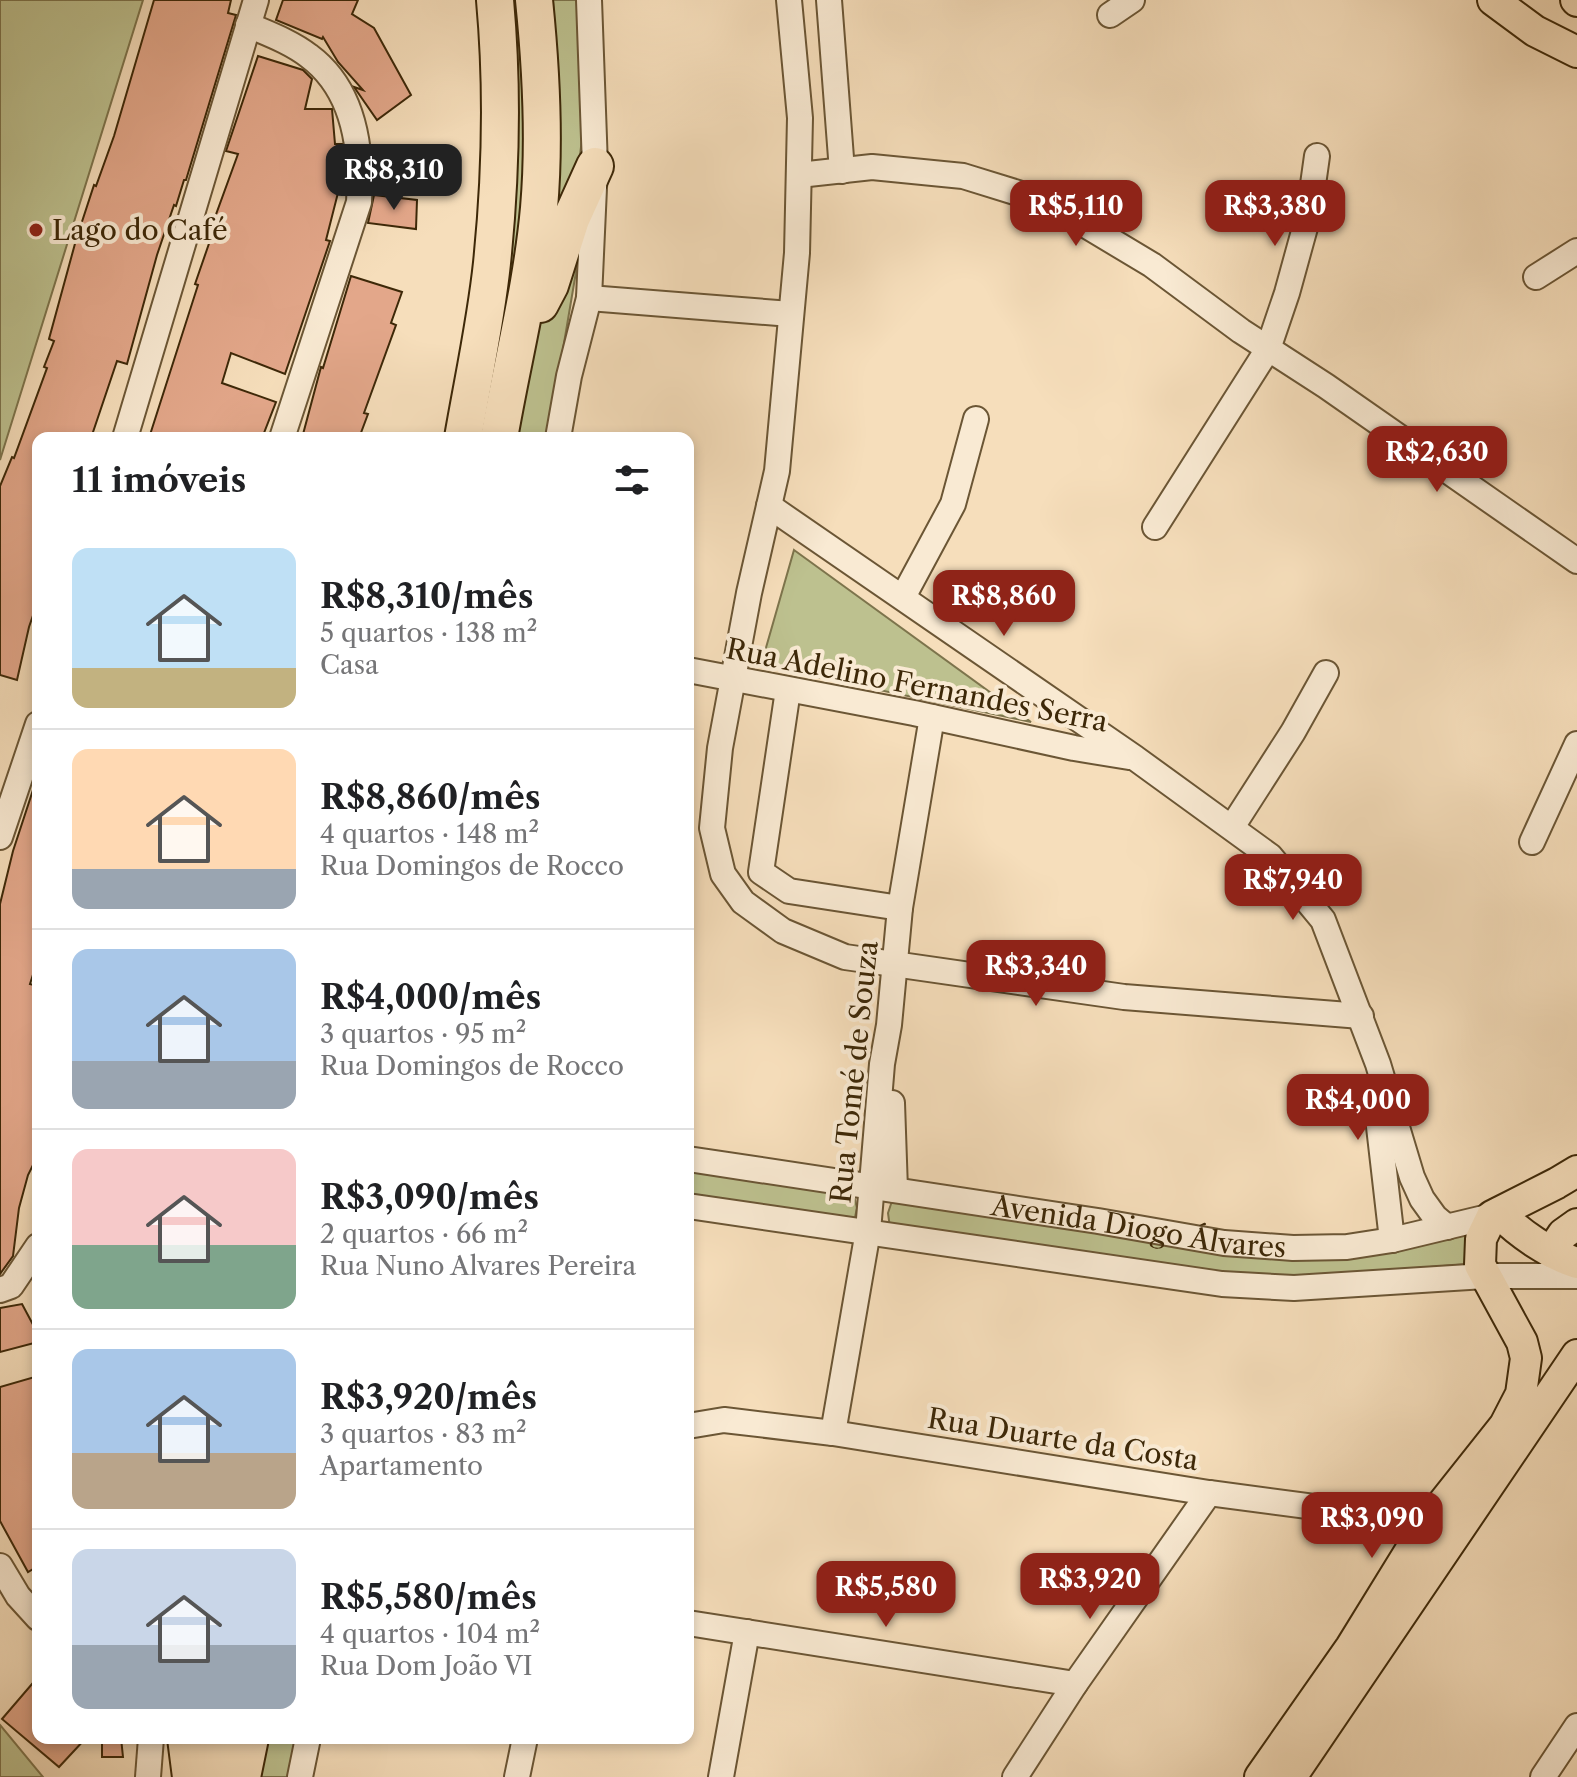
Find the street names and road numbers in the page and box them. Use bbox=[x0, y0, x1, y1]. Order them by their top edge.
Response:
street label: Rua Adelino Fernandes Serra bbox=[723, 631, 1111, 739]
street label: Rua Tomé de Souza bbox=[823, 939, 885, 1205]
street label: Avenida Diogo Álvares bbox=[988, 1188, 1287, 1264]
street label: Rua Duarte da Costa bbox=[925, 1401, 1201, 1477]

